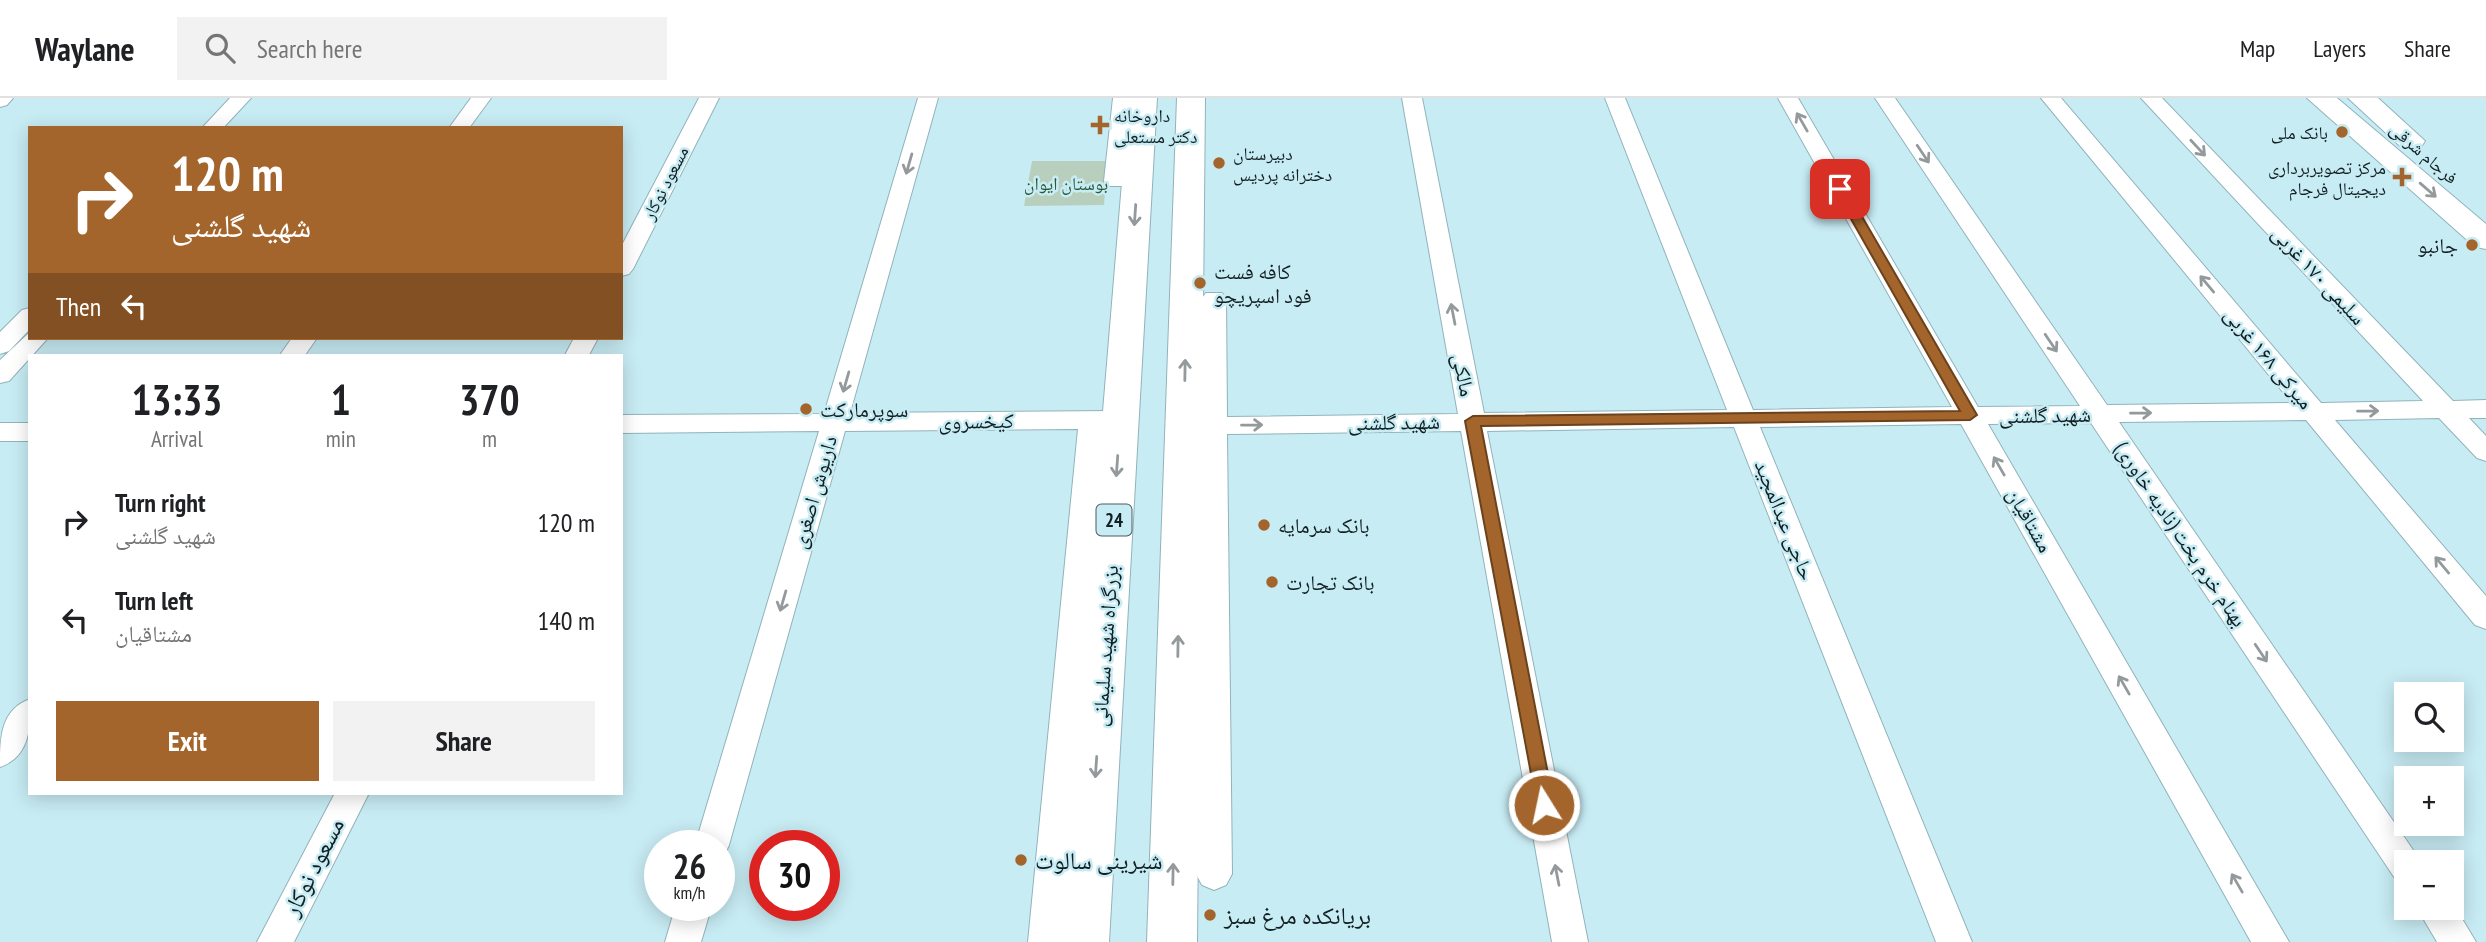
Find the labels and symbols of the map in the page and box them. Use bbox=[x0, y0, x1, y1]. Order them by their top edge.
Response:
place label: داروخانه دکتر مستعلی bbox=[1114, 104, 1197, 148]
one-way arrow bbox=[1795, 113, 1809, 133]
marker: داروخانه دکتر مستعلی bbox=[1092, 117, 1108, 133]
street label: فرجام شرقی bbox=[2385, 117, 2463, 189]
place label: بانک ملی bbox=[2271, 121, 2328, 144]
marker: بانک ملی bbox=[2334, 124, 2350, 140]
one-way arrow bbox=[2190, 139, 2207, 156]
street label: مسعود نوکار bbox=[636, 142, 693, 225]
place label: دبیرستان دخترانه پردیس bbox=[1233, 142, 1332, 186]
one-way arrow bbox=[1916, 144, 1930, 164]
one-way arrow bbox=[902, 152, 915, 174]
marker: دبیرستان دخترانه پردیس bbox=[1211, 155, 1227, 171]
place label: مرکز تصویربرداری دیجیتال فرجام bbox=[2268, 156, 2386, 201]
pin bbox=[1810, 159, 1870, 219]
marker: مرکز تصویربرداری دیجیتال فرجام bbox=[2392, 167, 2412, 187]
park label: بوستان ایوان bbox=[1024, 172, 1108, 195]
one-way arrow bbox=[2419, 182, 2437, 198]
one-way arrow bbox=[1128, 203, 1141, 226]
street label: سلیمی ۱۷۰ غربی bbox=[2266, 220, 2372, 330]
place label: جانبو bbox=[2418, 232, 2458, 259]
marker: جانبو bbox=[2464, 237, 2480, 253]
place label: کافه فست فود اسپریچو bbox=[1214, 258, 1312, 309]
marker: کافه فست فود اسپریچو bbox=[1192, 275, 1208, 291]
one-way arrow bbox=[2199, 275, 2215, 293]
street label: میرکی ۱۶۸ غربی bbox=[2218, 301, 2320, 415]
one-way arrow bbox=[1445, 303, 1459, 326]
one-way arrow bbox=[2044, 333, 2058, 352]
street label: مالکی bbox=[1447, 351, 1481, 399]
one-way arrow bbox=[1178, 359, 1191, 382]
one-way arrow bbox=[839, 370, 852, 393]
place label: سوپرمارکت bbox=[820, 396, 908, 423]
marker: سوپرمارکت bbox=[798, 401, 814, 417]
street label: شهید گلشنی bbox=[1999, 401, 2091, 429]
one-way arrow bbox=[2356, 404, 2379, 418]
one-way arrow bbox=[2129, 406, 2152, 420]
street label: کیخسروی bbox=[938, 407, 1014, 435]
street label: شهید گلشنی bbox=[1348, 408, 1440, 436]
one-way arrow bbox=[1240, 418, 1263, 431]
street label: داریوش اصغری bbox=[785, 432, 843, 552]
street label: بهنام خرم بخت (نادیه خاوری) bbox=[2108, 436, 2253, 633]
one-way arrow bbox=[1110, 455, 1123, 477]
street label: حاجی عبدالمجید bbox=[1749, 456, 1821, 584]
one-way arrow bbox=[1992, 457, 2006, 477]
street label: مشتاقیان bbox=[2001, 483, 2059, 557]
road number: 24 bbox=[1096, 504, 1132, 536]
place label: بانک سرمایه bbox=[1278, 512, 1370, 539]
marker: بانک سرمایه bbox=[1256, 517, 1272, 533]
one-way arrow bbox=[2434, 556, 2450, 574]
street label: بزرگراه شهید سلیمانی bbox=[1086, 564, 1124, 728]
place label: بانک تجارت bbox=[1286, 569, 1374, 596]
marker: بانک تجارت bbox=[1264, 574, 1280, 590]
one-way arrow bbox=[775, 589, 788, 611]
one-way arrow bbox=[1172, 635, 1185, 658]
one-way arrow bbox=[2254, 643, 2268, 662]
one-way arrow bbox=[2117, 676, 2131, 696]
one-way arrow bbox=[1089, 755, 1102, 777]
position arrow bbox=[1507, 768, 1581, 842]
street label: مسعود نوکار bbox=[275, 813, 351, 922]
speed limit sign: 30 bbox=[749, 830, 840, 921]
place label: شیرینی سالوت bbox=[1035, 845, 1163, 876]
marker: شیرینی سالوت bbox=[1013, 852, 1029, 868]
one-way arrow bbox=[1167, 863, 1180, 886]
one-way arrow bbox=[1550, 864, 1564, 887]
one-way arrow bbox=[2230, 873, 2244, 893]
place label: بریانکده مرغ سبز bbox=[1223, 900, 1371, 931]
marker: بریانکده مرغ سبز bbox=[1202, 907, 1218, 923]

